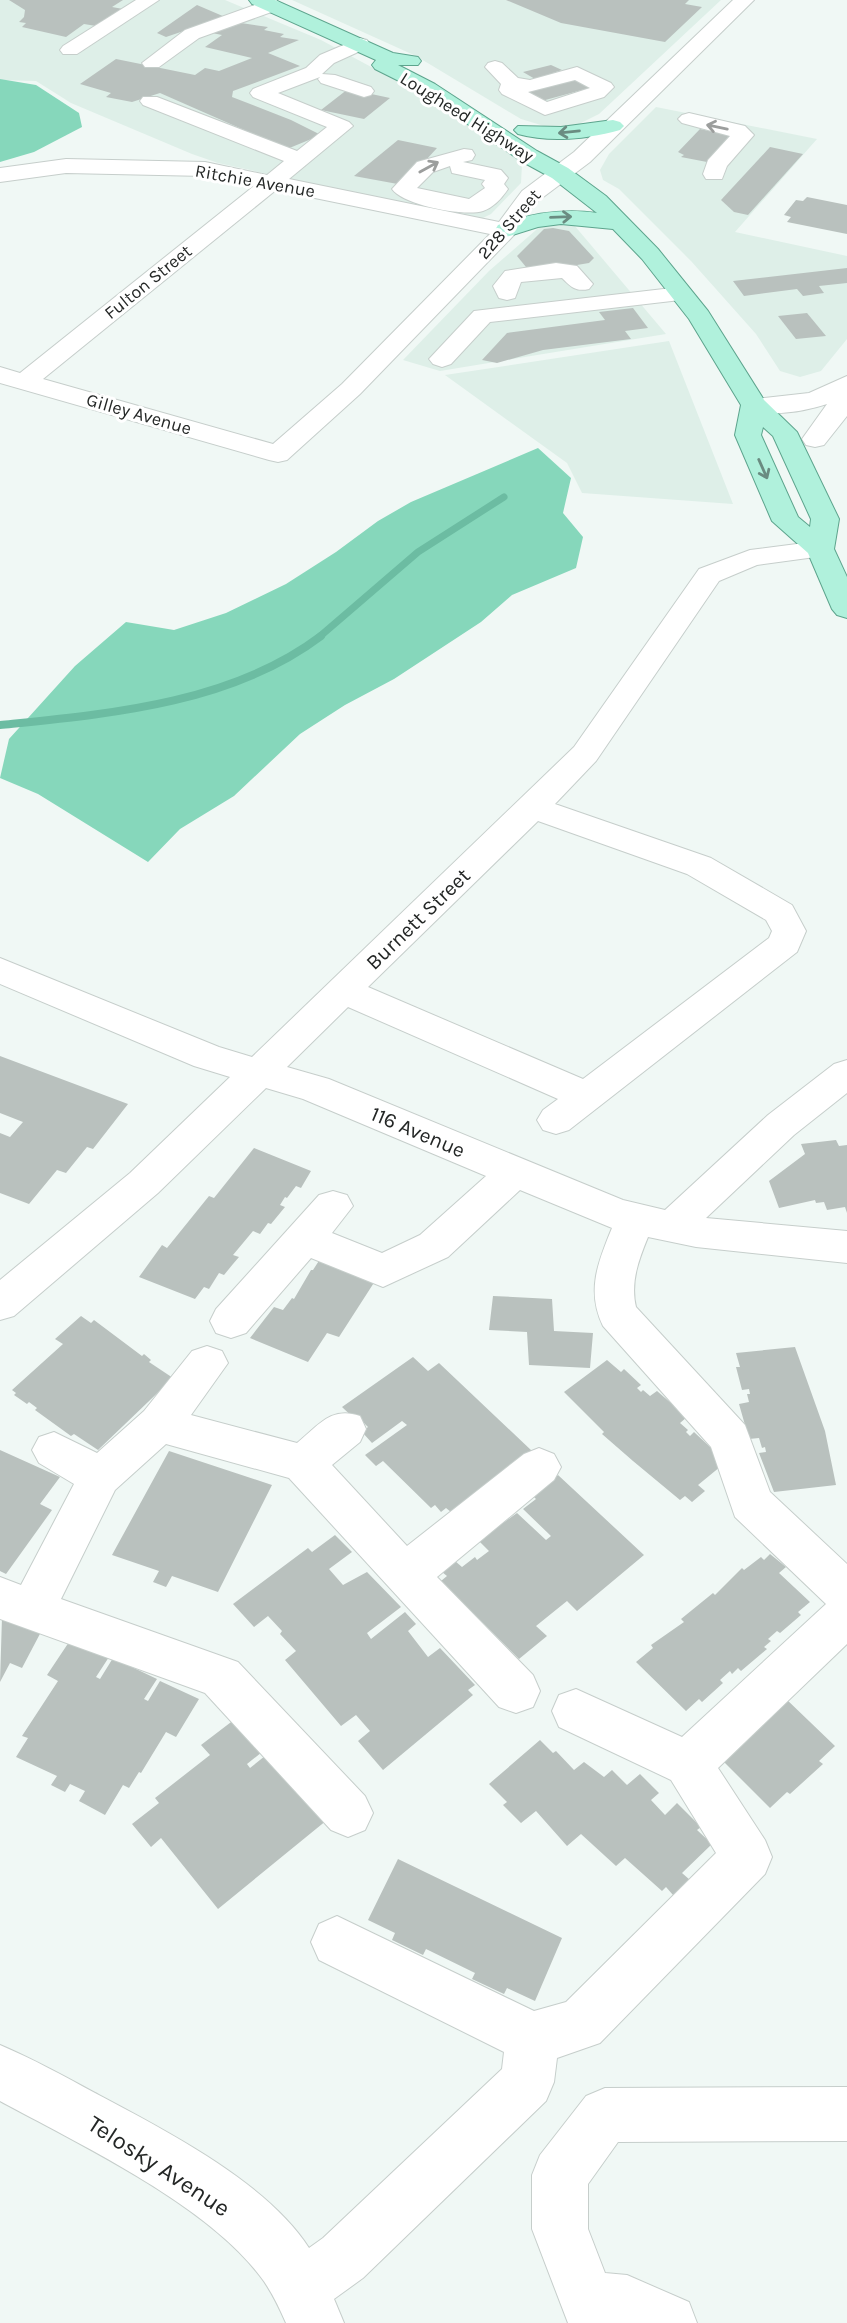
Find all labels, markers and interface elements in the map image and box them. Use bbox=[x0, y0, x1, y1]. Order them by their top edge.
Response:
street label: Lougheed Highway bbox=[396, 67, 538, 167]
one-way arrow bbox=[706, 119, 729, 133]
one-way arrow bbox=[558, 126, 581, 139]
street label: Ritchie Avenue bbox=[193, 160, 317, 202]
one-way arrow bbox=[419, 160, 439, 174]
street label: 228 Street bbox=[473, 184, 546, 264]
one-way arrow bbox=[549, 210, 572, 223]
street label: Fulton Street bbox=[100, 240, 196, 324]
street label: Gilley Avenue bbox=[84, 389, 194, 439]
one-way arrow bbox=[757, 458, 770, 479]
street label: Burnett Street bbox=[361, 863, 475, 975]
street label: 116 Avenue bbox=[367, 1101, 469, 1163]
street label: Telosky Avenue bbox=[83, 2110, 235, 2222]

